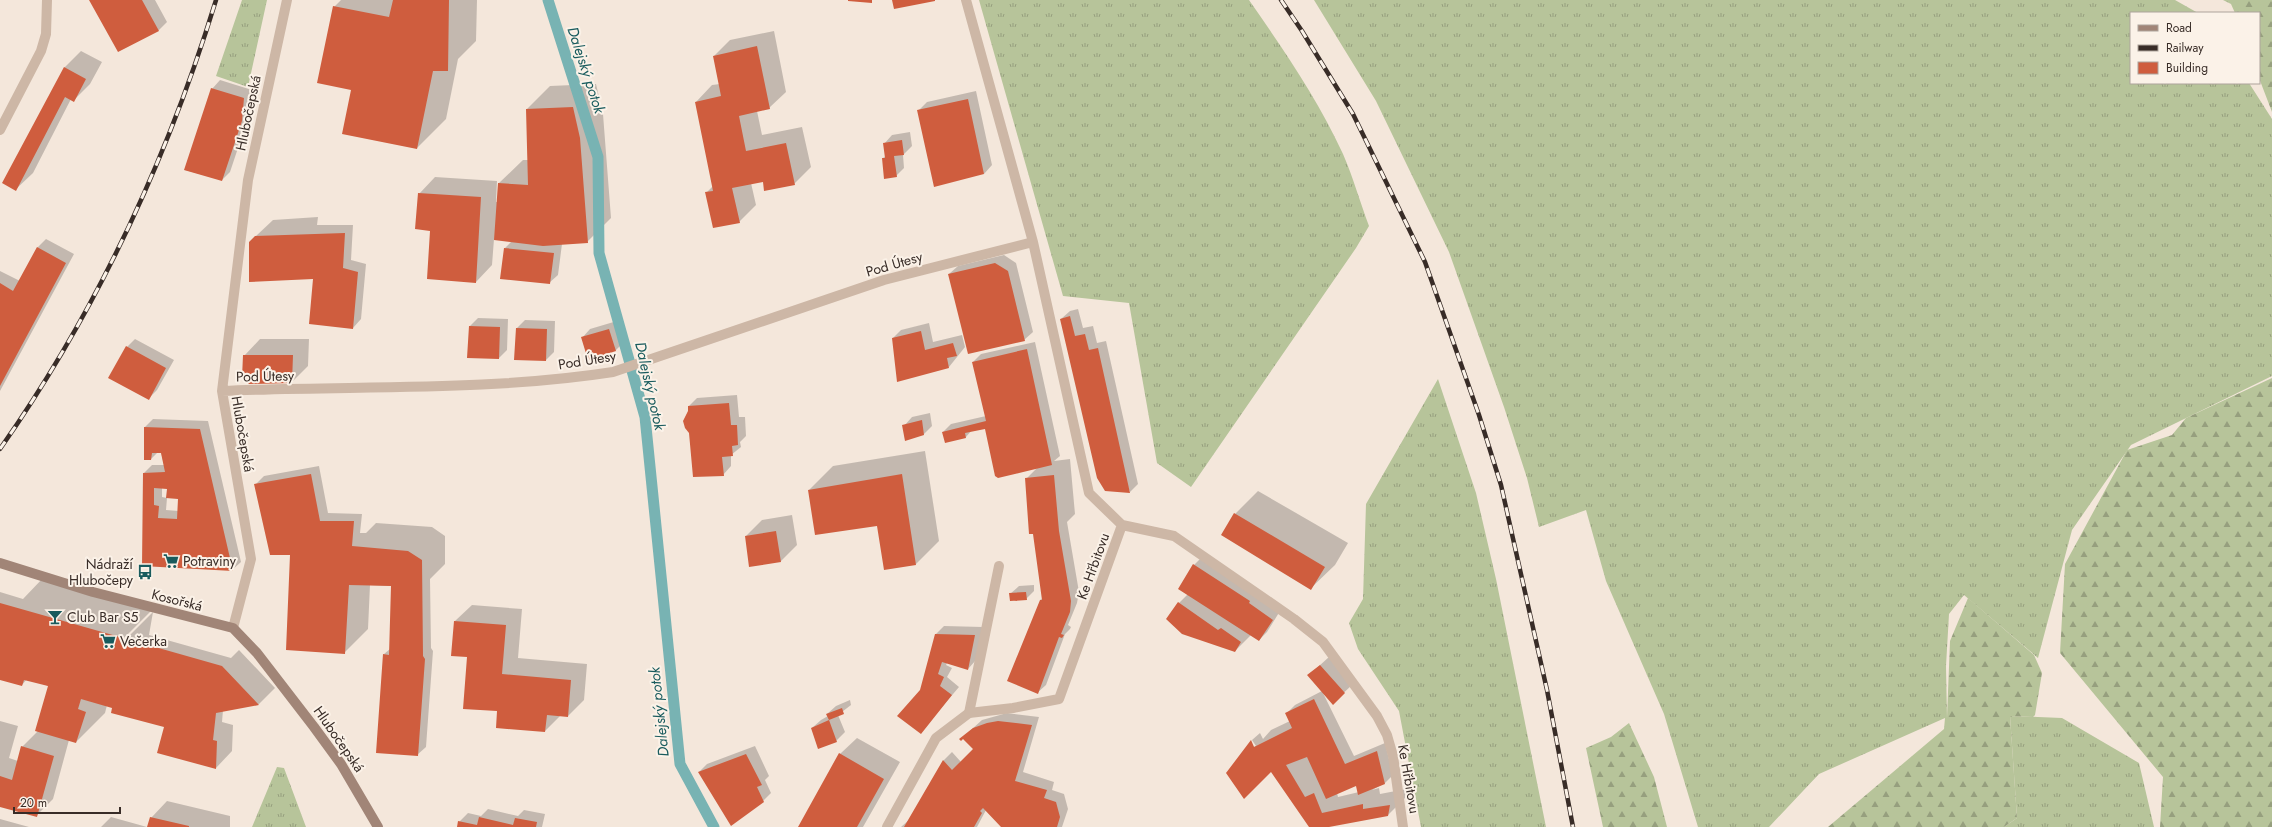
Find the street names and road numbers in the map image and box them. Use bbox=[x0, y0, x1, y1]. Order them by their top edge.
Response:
street label: Hlubočepská bbox=[230, 73, 266, 153]
street label: Pod Útesy bbox=[863, 246, 926, 282]
street label: Pod Útesy bbox=[557, 345, 618, 374]
street label: Pod Útesy bbox=[236, 365, 295, 387]
street label: Hlubočepská bbox=[226, 395, 260, 473]
street label: Ke Hřbitovu bbox=[1072, 530, 1114, 602]
street label: Kosořská bbox=[149, 584, 205, 616]
street label: Hlubočepská bbox=[309, 702, 369, 776]
street label: Ke Hřbitovu bbox=[1393, 743, 1425, 815]

